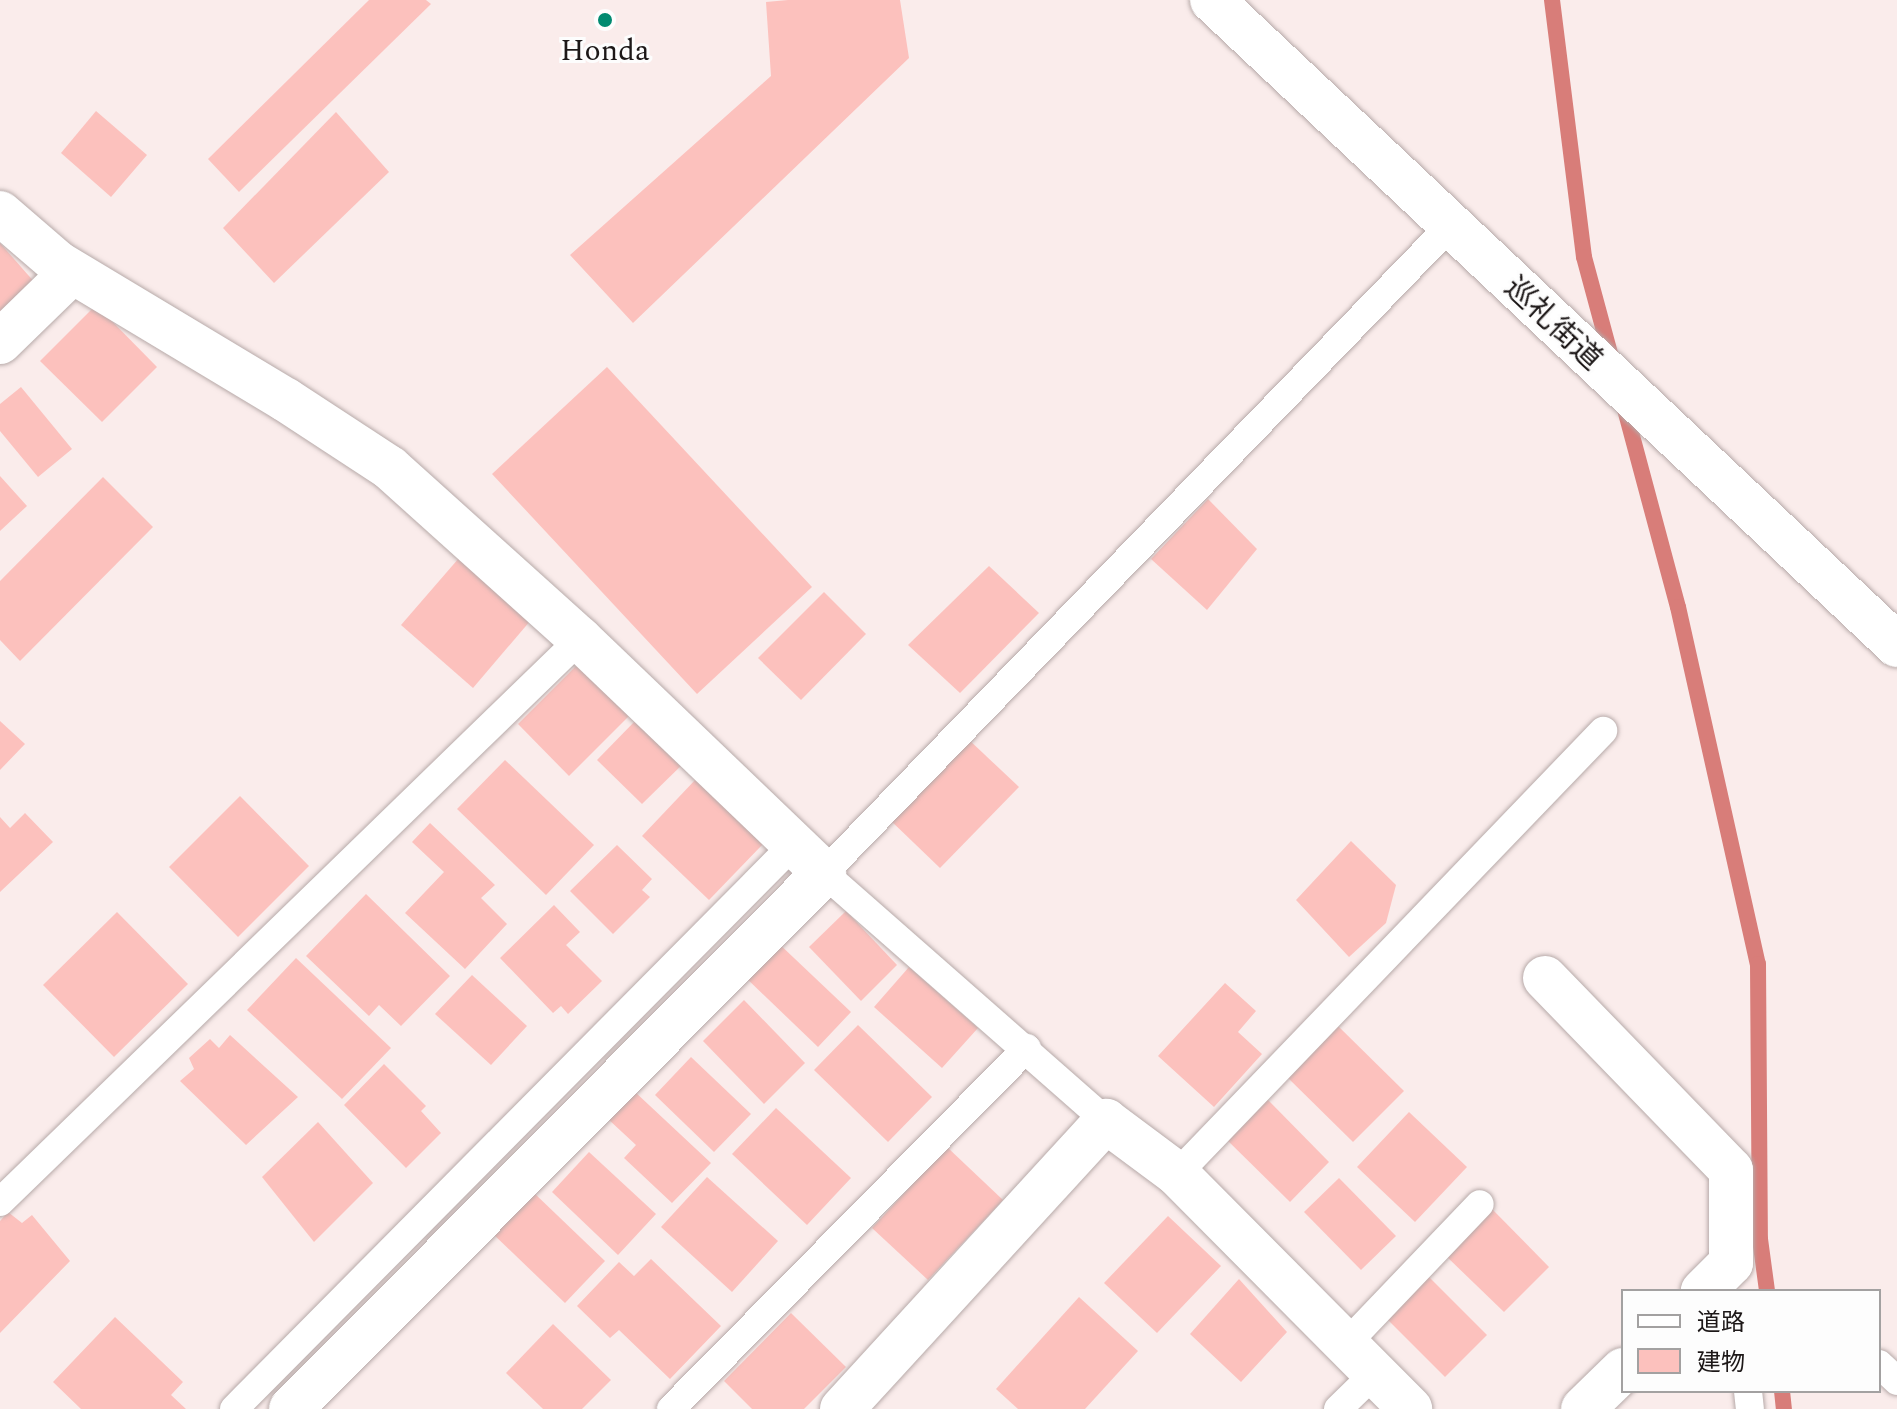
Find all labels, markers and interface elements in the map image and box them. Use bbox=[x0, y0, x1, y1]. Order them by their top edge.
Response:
marker: Honda bbox=[596, 11, 614, 29]
place label: Honda bbox=[560, 33, 650, 69]
street label: 巡礼街道 bbox=[1497, 270, 1609, 378]
legend bbox=[1621, 1289, 1881, 1393]
text: 道路 bbox=[1697, 1305, 1745, 1341]
text: 建物 bbox=[1697, 1345, 1745, 1381]

